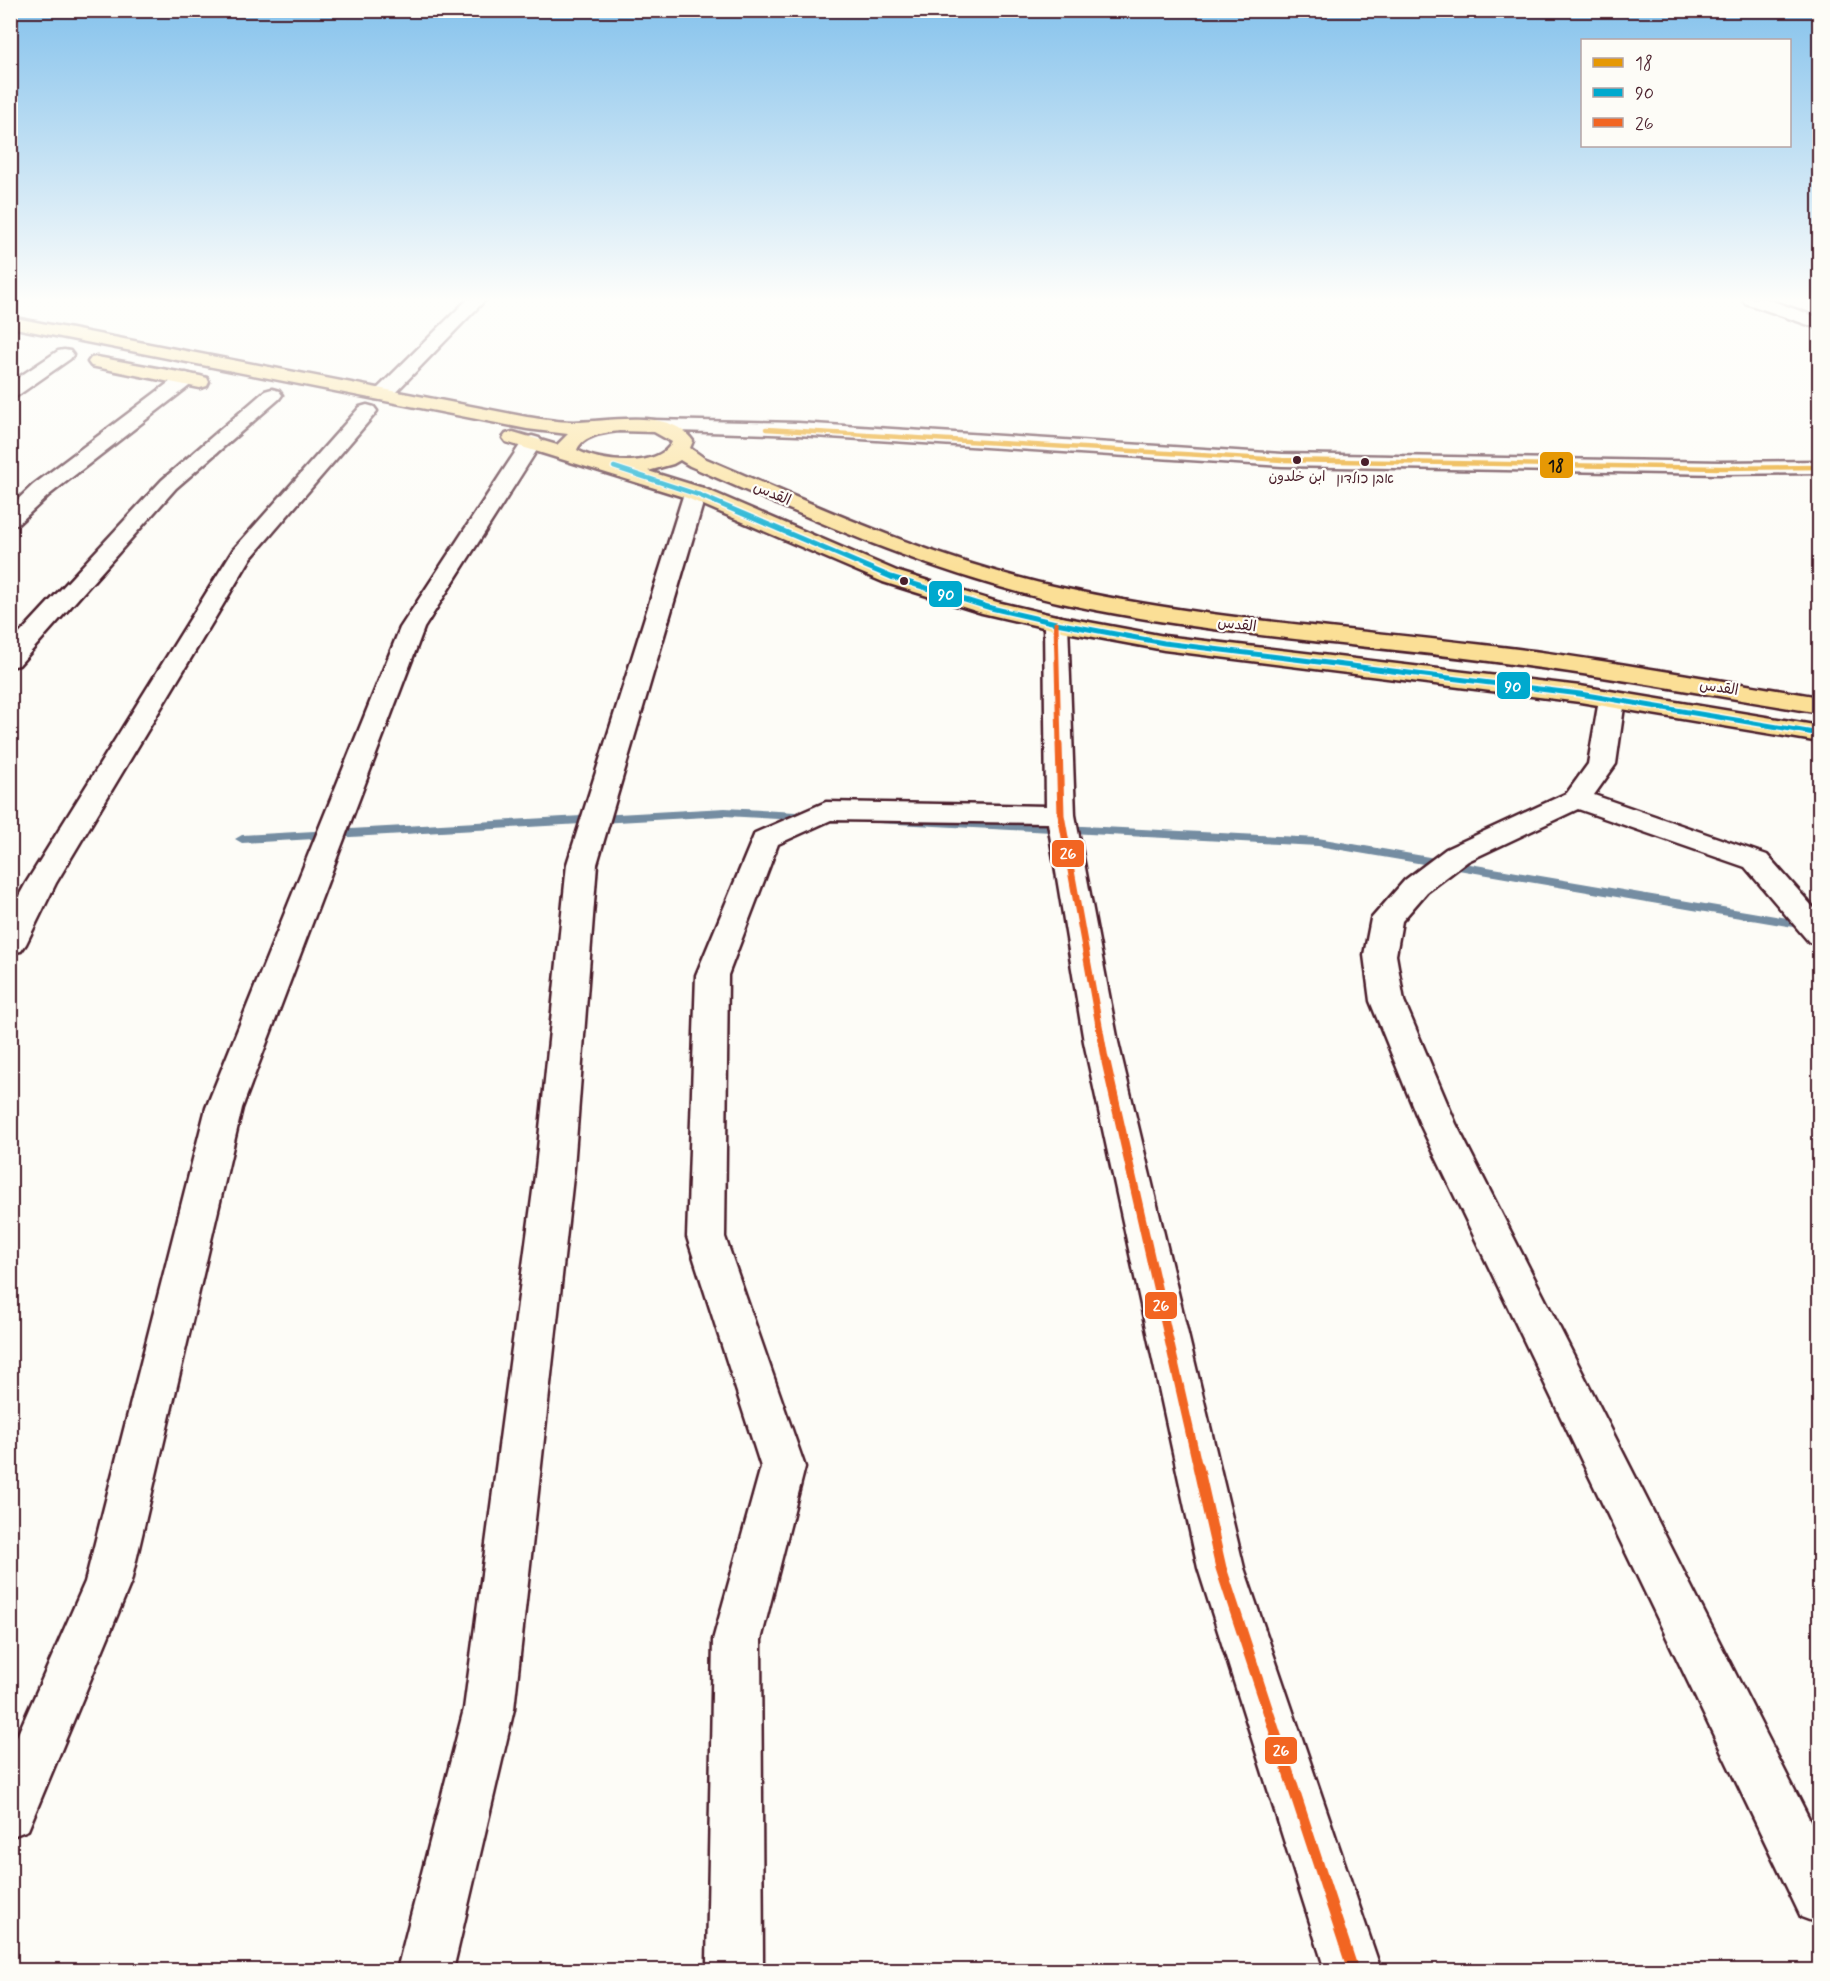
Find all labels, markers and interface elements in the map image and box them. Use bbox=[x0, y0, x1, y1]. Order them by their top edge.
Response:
legend bbox=[1581, 39, 1791, 147]
text: 18 bbox=[1635, 52, 1653, 76]
text: 90 bbox=[1635, 82, 1654, 106]
text: 26 bbox=[1635, 112, 1654, 136]
line badge: 18 bbox=[1539, 451, 1574, 479]
marker: ابن خلدون bbox=[1291, 454, 1303, 466]
marker: אבן כולדון bbox=[1359, 456, 1371, 468]
text: 18 bbox=[1548, 456, 1564, 477]
place label: ابن خلدون bbox=[1268, 468, 1326, 486]
place label: אבן כולדון bbox=[1336, 470, 1394, 488]
street label: القدس bbox=[750, 477, 794, 511]
unlabelled marker bbox=[898, 575, 910, 587]
line badge: 90 bbox=[928, 580, 963, 608]
text: 90 bbox=[937, 585, 955, 606]
street label: القدس bbox=[1216, 613, 1258, 637]
line badge: 90 bbox=[1496, 671, 1531, 700]
street label: القدس bbox=[1698, 675, 1740, 701]
text: 90 bbox=[1504, 677, 1522, 698]
line badge: 26 bbox=[1051, 839, 1085, 868]
text: 26 bbox=[1060, 844, 1076, 865]
line badge: 26 bbox=[1144, 1291, 1178, 1320]
text: 26 bbox=[1153, 1296, 1169, 1317]
line badge: 26 bbox=[1264, 1736, 1298, 1765]
text: 26 bbox=[1273, 1741, 1289, 1762]

